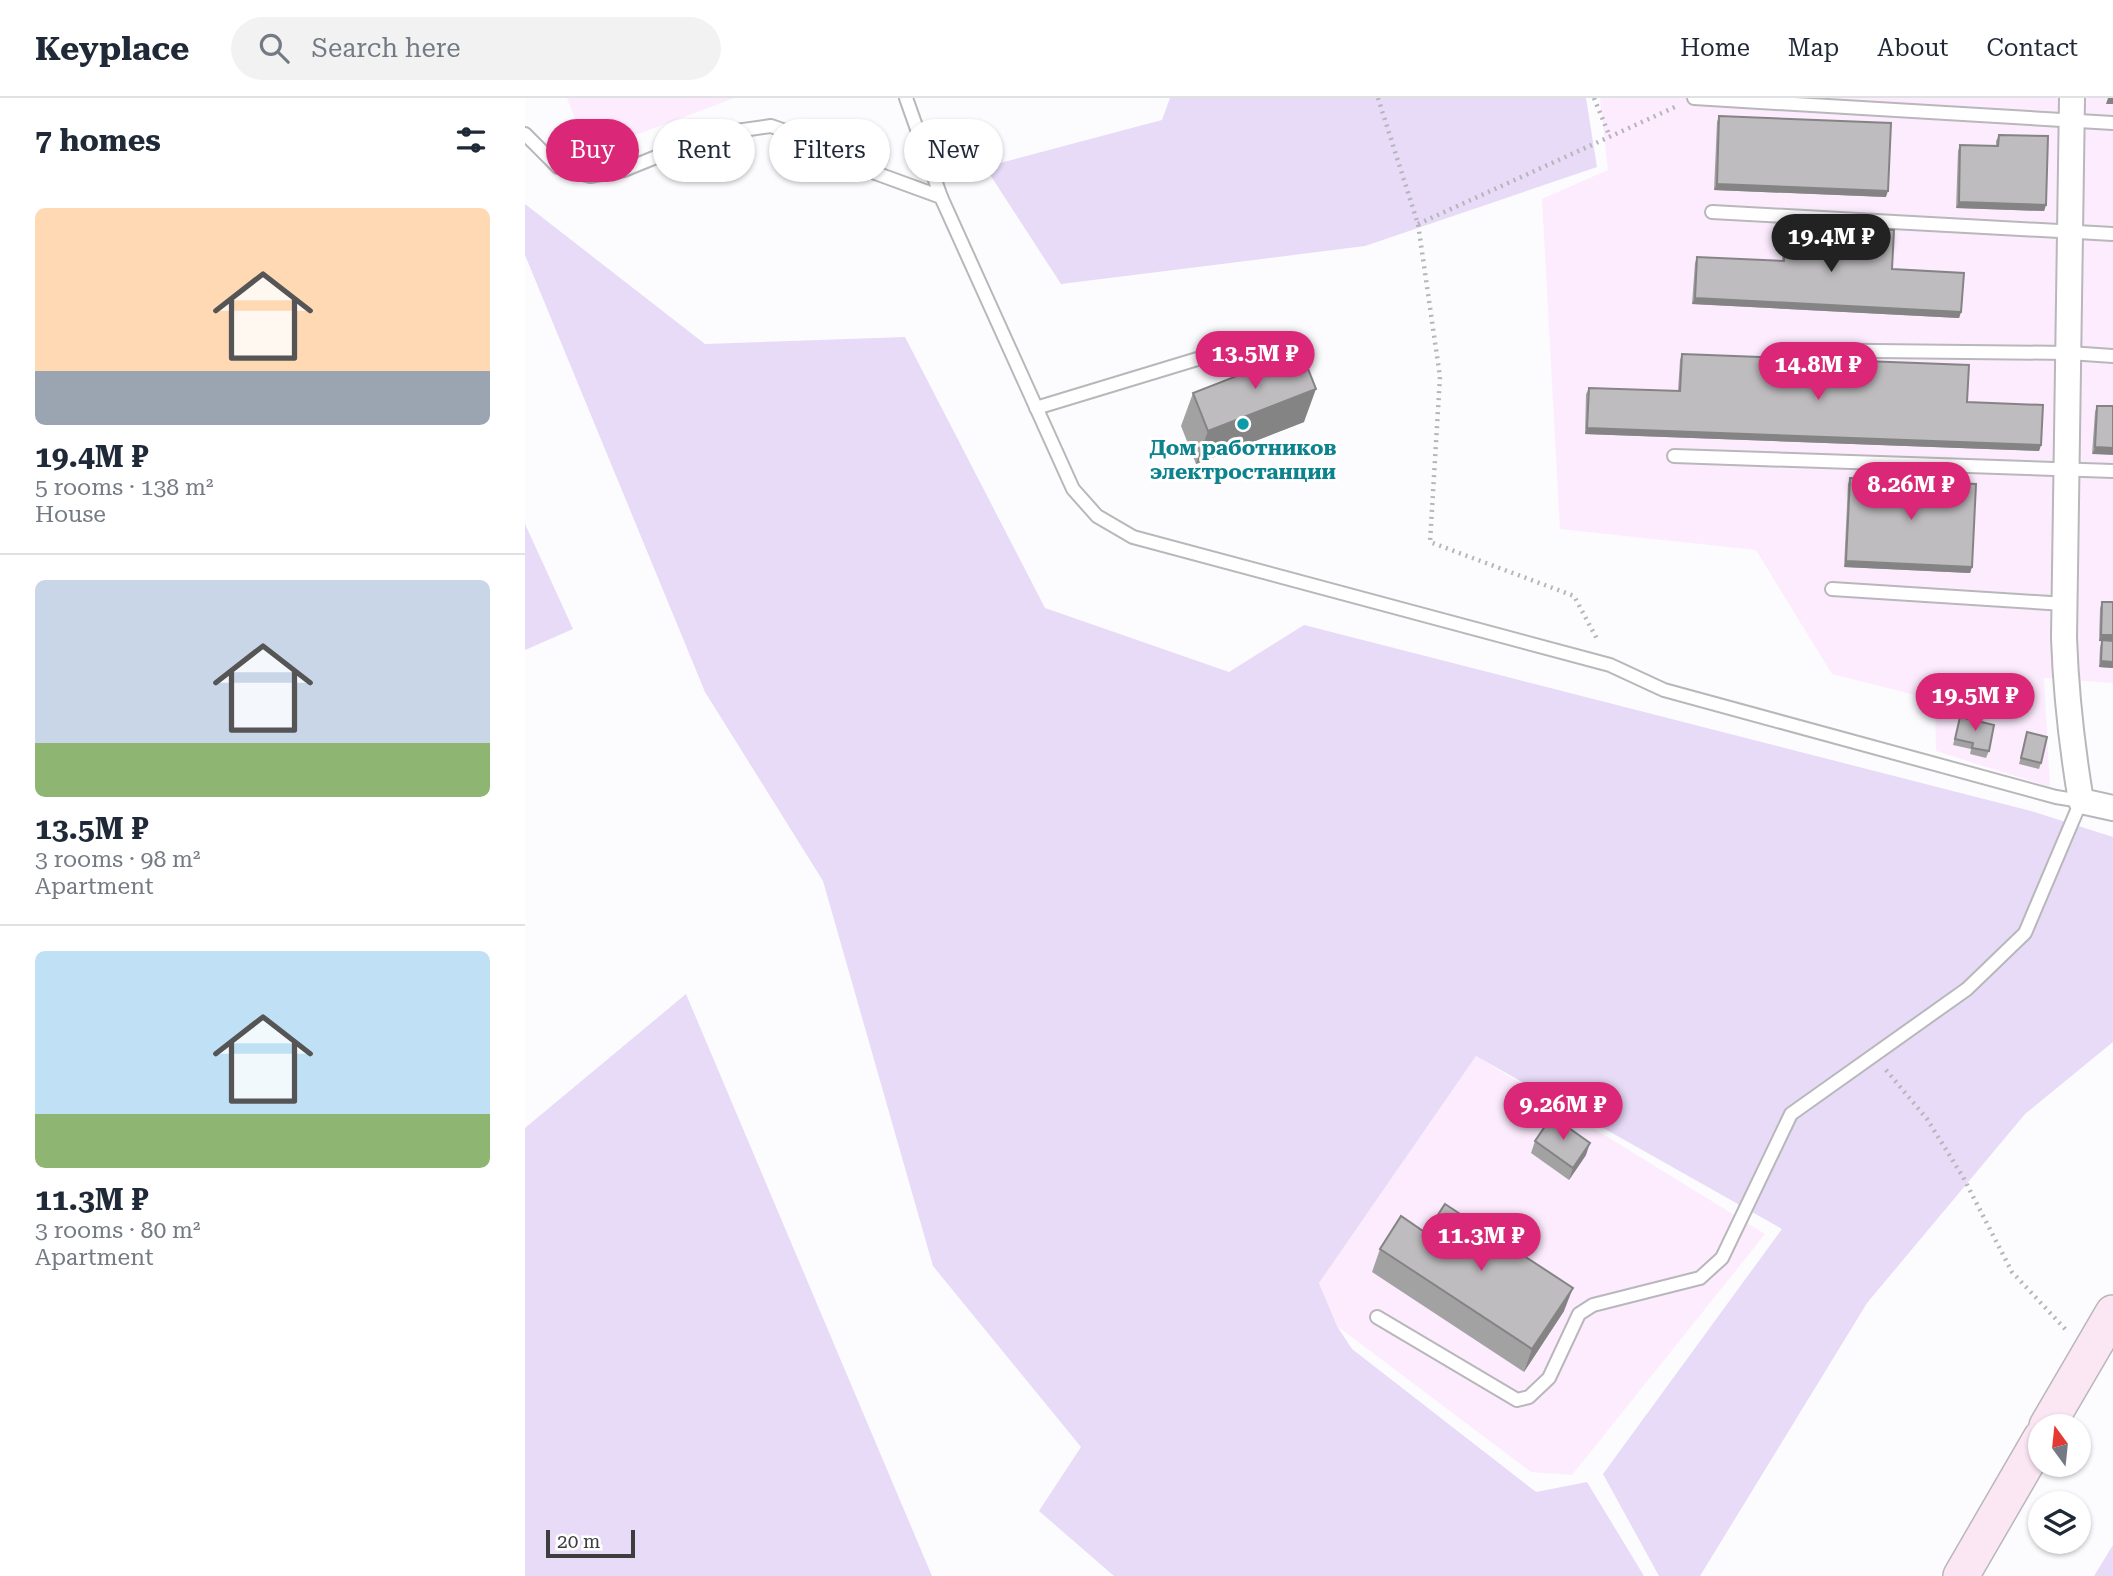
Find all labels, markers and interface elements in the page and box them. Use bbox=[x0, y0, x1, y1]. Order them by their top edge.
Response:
search box bbox=[231, 17, 721, 80]
text: Keyplace bbox=[35, 29, 189, 68]
icon: search bbox=[255, 29, 293, 67]
text: Search here bbox=[311, 33, 460, 63]
text: Home bbox=[1680, 34, 1750, 62]
text: Map bbox=[1788, 34, 1839, 62]
text: About bbox=[1877, 34, 1948, 62]
text: Contact bbox=[1986, 34, 2078, 62]
chip: Buy bbox=[546, 119, 639, 182]
chip: Rent bbox=[653, 119, 755, 182]
chip: Filters bbox=[769, 119, 890, 182]
chip: New bbox=[904, 119, 1003, 182]
icon: filters bbox=[452, 121, 490, 159]
text: 7 homes bbox=[35, 123, 161, 158]
pin: 19.4M ₽ bbox=[1766, 214, 1896, 274]
text: 19.4M ₽ bbox=[1788, 223, 1874, 250]
icon: home bbox=[200, 253, 326, 379]
pin: 13.5M ₽ bbox=[1190, 331, 1320, 391]
text: 13.5M ₽ bbox=[1212, 340, 1298, 367]
pin: 14.8M ₽ bbox=[1753, 342, 1883, 402]
text: 14.8M ₽ bbox=[1775, 351, 1861, 378]
marker: Дом работников электростанции bbox=[1235, 416, 1251, 432]
place label: Дом работников электростанции bbox=[1149, 436, 1337, 484]
text: 19.4M ₽ bbox=[35, 439, 148, 474]
pin: 8.26M ₽ bbox=[1846, 462, 1976, 522]
text: 8.26M ₽ bbox=[1868, 471, 1954, 498]
text: 5 rooms · 138 m² bbox=[35, 474, 213, 501]
text: House bbox=[35, 501, 106, 528]
icon: home bbox=[200, 625, 326, 751]
pin: 19.5M ₽ bbox=[1910, 674, 2040, 733]
text: 19.5M ₽ bbox=[1932, 682, 2018, 709]
text: 13.5M ₽ bbox=[35, 811, 148, 846]
text: 3 rooms · 98 m² bbox=[35, 846, 201, 873]
text: Apartment bbox=[35, 873, 154, 900]
icon: home bbox=[200, 996, 326, 1122]
pin: 9.26M ₽ bbox=[1498, 1082, 1628, 1142]
text: 9.26M ₽ bbox=[1520, 1091, 1606, 1118]
text: 11.3M ₽ bbox=[35, 1182, 148, 1217]
pin: 11.3M ₽ bbox=[1416, 1214, 1546, 1273]
text: 3 rooms · 80 m² bbox=[35, 1217, 201, 1244]
text: 11.3M ₽ bbox=[1438, 1222, 1524, 1249]
text: Apartment bbox=[35, 1244, 154, 1271]
north arrow bbox=[2028, 1414, 2091, 1477]
map controls bbox=[2028, 1414, 2091, 1554]
button: layers bbox=[2028, 1491, 2091, 1554]
scale bar bbox=[546, 1527, 635, 1559]
text: 20 m bbox=[557, 1530, 600, 1553]

